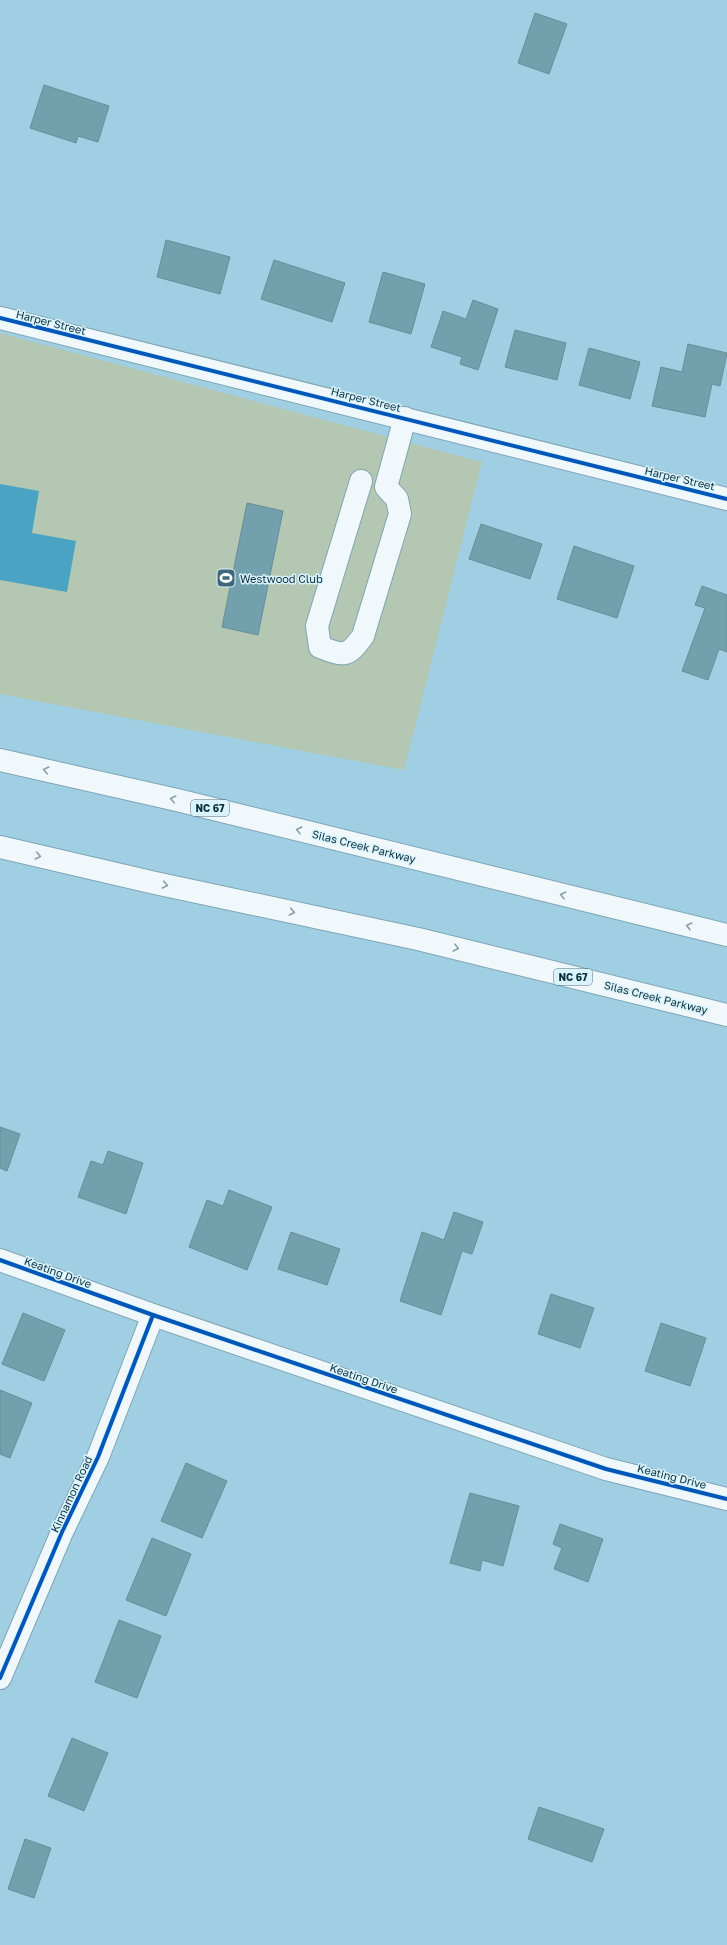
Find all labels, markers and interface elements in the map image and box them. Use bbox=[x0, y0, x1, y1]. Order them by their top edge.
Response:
street label: Harper Street bbox=[15, 307, 87, 337]
street label: Harper Street bbox=[330, 384, 402, 414]
street label: Harper Street bbox=[644, 464, 716, 492]
sports icon: Westwood Club bbox=[215, 567, 237, 589]
place label: Westwood Club bbox=[240, 572, 323, 585]
one-way arrow bbox=[43, 766, 50, 774]
one-way arrow bbox=[170, 795, 176, 803]
road number: NC 67 bbox=[191, 800, 229, 816]
one-way arrow bbox=[296, 826, 303, 835]
street label: Silas Creek Parkway bbox=[311, 827, 417, 865]
one-way arrow bbox=[35, 851, 41, 859]
one-way arrow bbox=[162, 880, 168, 888]
one-way arrow bbox=[560, 891, 566, 899]
one-way arrow bbox=[289, 907, 295, 915]
one-way arrow bbox=[686, 922, 692, 930]
one-way arrow bbox=[453, 944, 459, 952]
road number: NC 67 bbox=[554, 969, 592, 985]
street label: Silas Creek Parkway bbox=[603, 978, 709, 1016]
street label: Keating Drive bbox=[23, 1254, 93, 1290]
street label: Keating Drive bbox=[328, 1360, 400, 1396]
street label: Kinnamon Road bbox=[48, 1454, 94, 1534]
street label: Keating Drive bbox=[636, 1461, 708, 1491]

